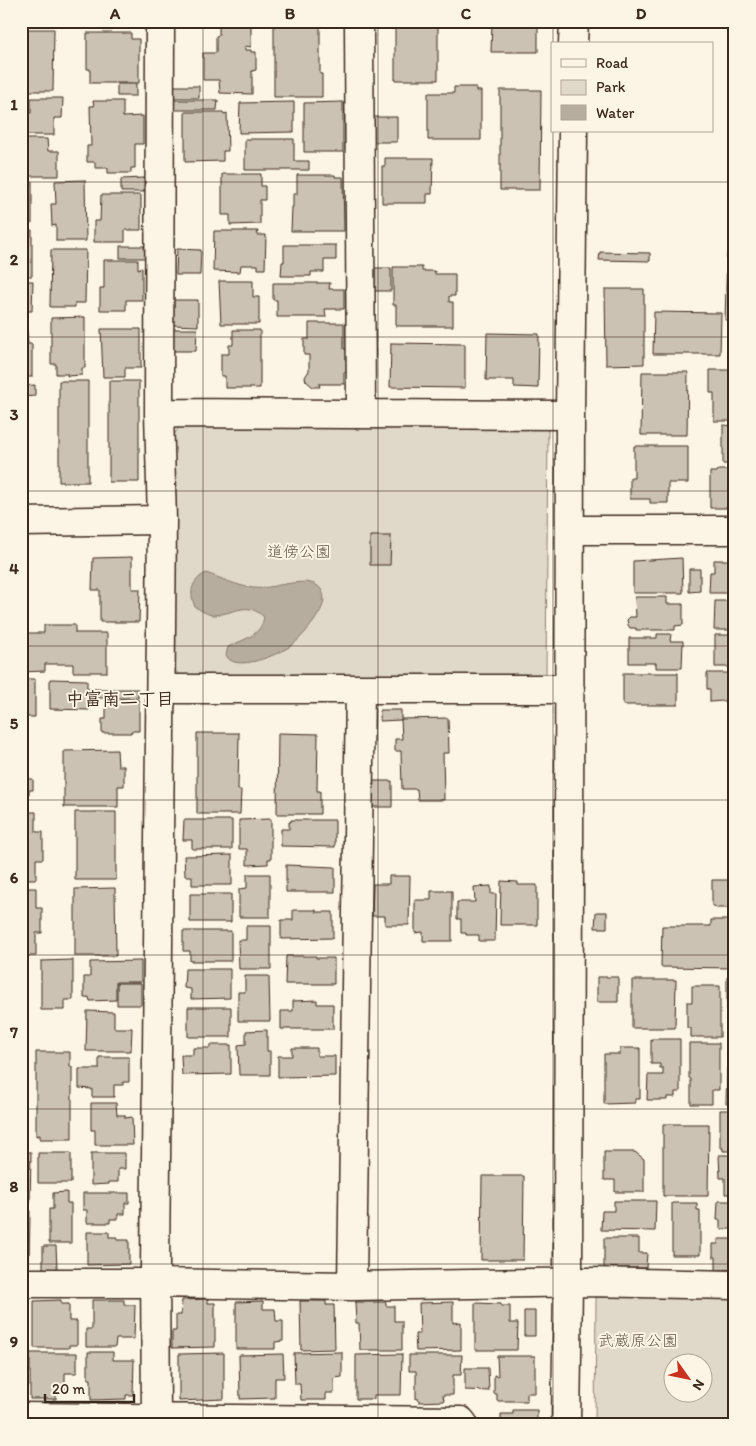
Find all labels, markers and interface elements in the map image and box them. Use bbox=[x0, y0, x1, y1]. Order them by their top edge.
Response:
text: A bbox=[109, 4, 121, 23]
text: B bbox=[285, 4, 296, 23]
text: C bbox=[461, 4, 472, 23]
text: D bbox=[636, 4, 647, 23]
legend bbox=[551, 42, 714, 132]
text: Road bbox=[596, 54, 629, 72]
text: Park bbox=[596, 78, 626, 96]
text: 1 bbox=[10, 95, 18, 114]
text: Water bbox=[596, 104, 635, 122]
text: 2 bbox=[10, 250, 19, 269]
text: 3 bbox=[10, 405, 19, 424]
park label: 道傍公園 bbox=[267, 542, 331, 561]
text: 4 bbox=[9, 559, 19, 578]
district label: 中富南二丁目 bbox=[66, 688, 174, 710]
text: 5 bbox=[10, 714, 19, 733]
text: 6 bbox=[10, 868, 19, 887]
text: 7 bbox=[9, 1023, 18, 1042]
text: 8 bbox=[10, 1177, 19, 1196]
park label: 武蔵原公園 bbox=[598, 1331, 678, 1350]
text: 9 bbox=[10, 1332, 18, 1351]
north arrow bbox=[664, 1354, 714, 1404]
scale bar bbox=[45, 1371, 134, 1403]
text: N bbox=[689, 1376, 708, 1393]
text: 20 m bbox=[52, 1380, 86, 1398]

